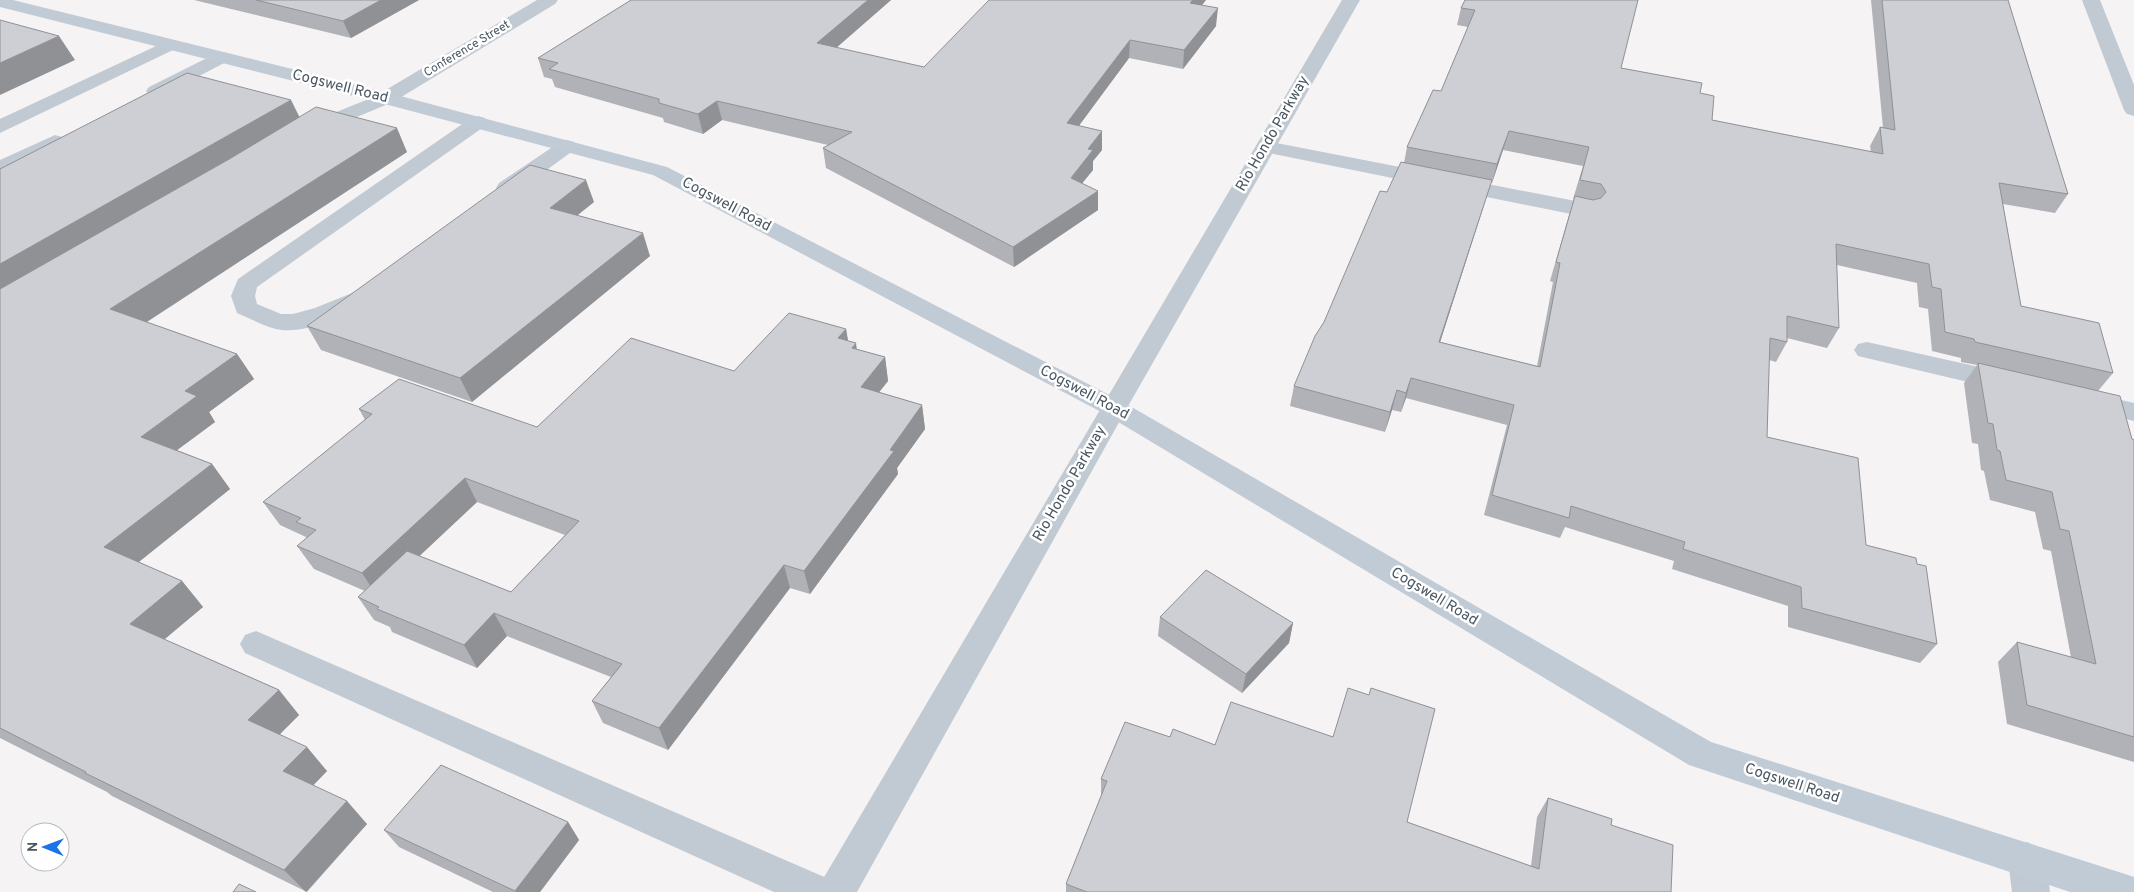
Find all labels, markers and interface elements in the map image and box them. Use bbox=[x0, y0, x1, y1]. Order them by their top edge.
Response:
street label: Conference Street bbox=[421, 17, 513, 81]
street label: Cogswell Road bbox=[290, 66, 390, 108]
street label: Rio Hondo Parkway bbox=[1232, 73, 1314, 195]
street label: Cogswell Road bbox=[678, 173, 774, 237]
street label: Cogswell Road bbox=[1036, 361, 1132, 425]
street label: Rio Hondo Parkway bbox=[1029, 423, 1111, 545]
street label: Cogswell Road bbox=[1387, 563, 1481, 631]
street label: Cogswell Road bbox=[1742, 760, 1842, 808]
north arrow bbox=[20, 822, 70, 872]
text: N bbox=[25, 842, 42, 852]

